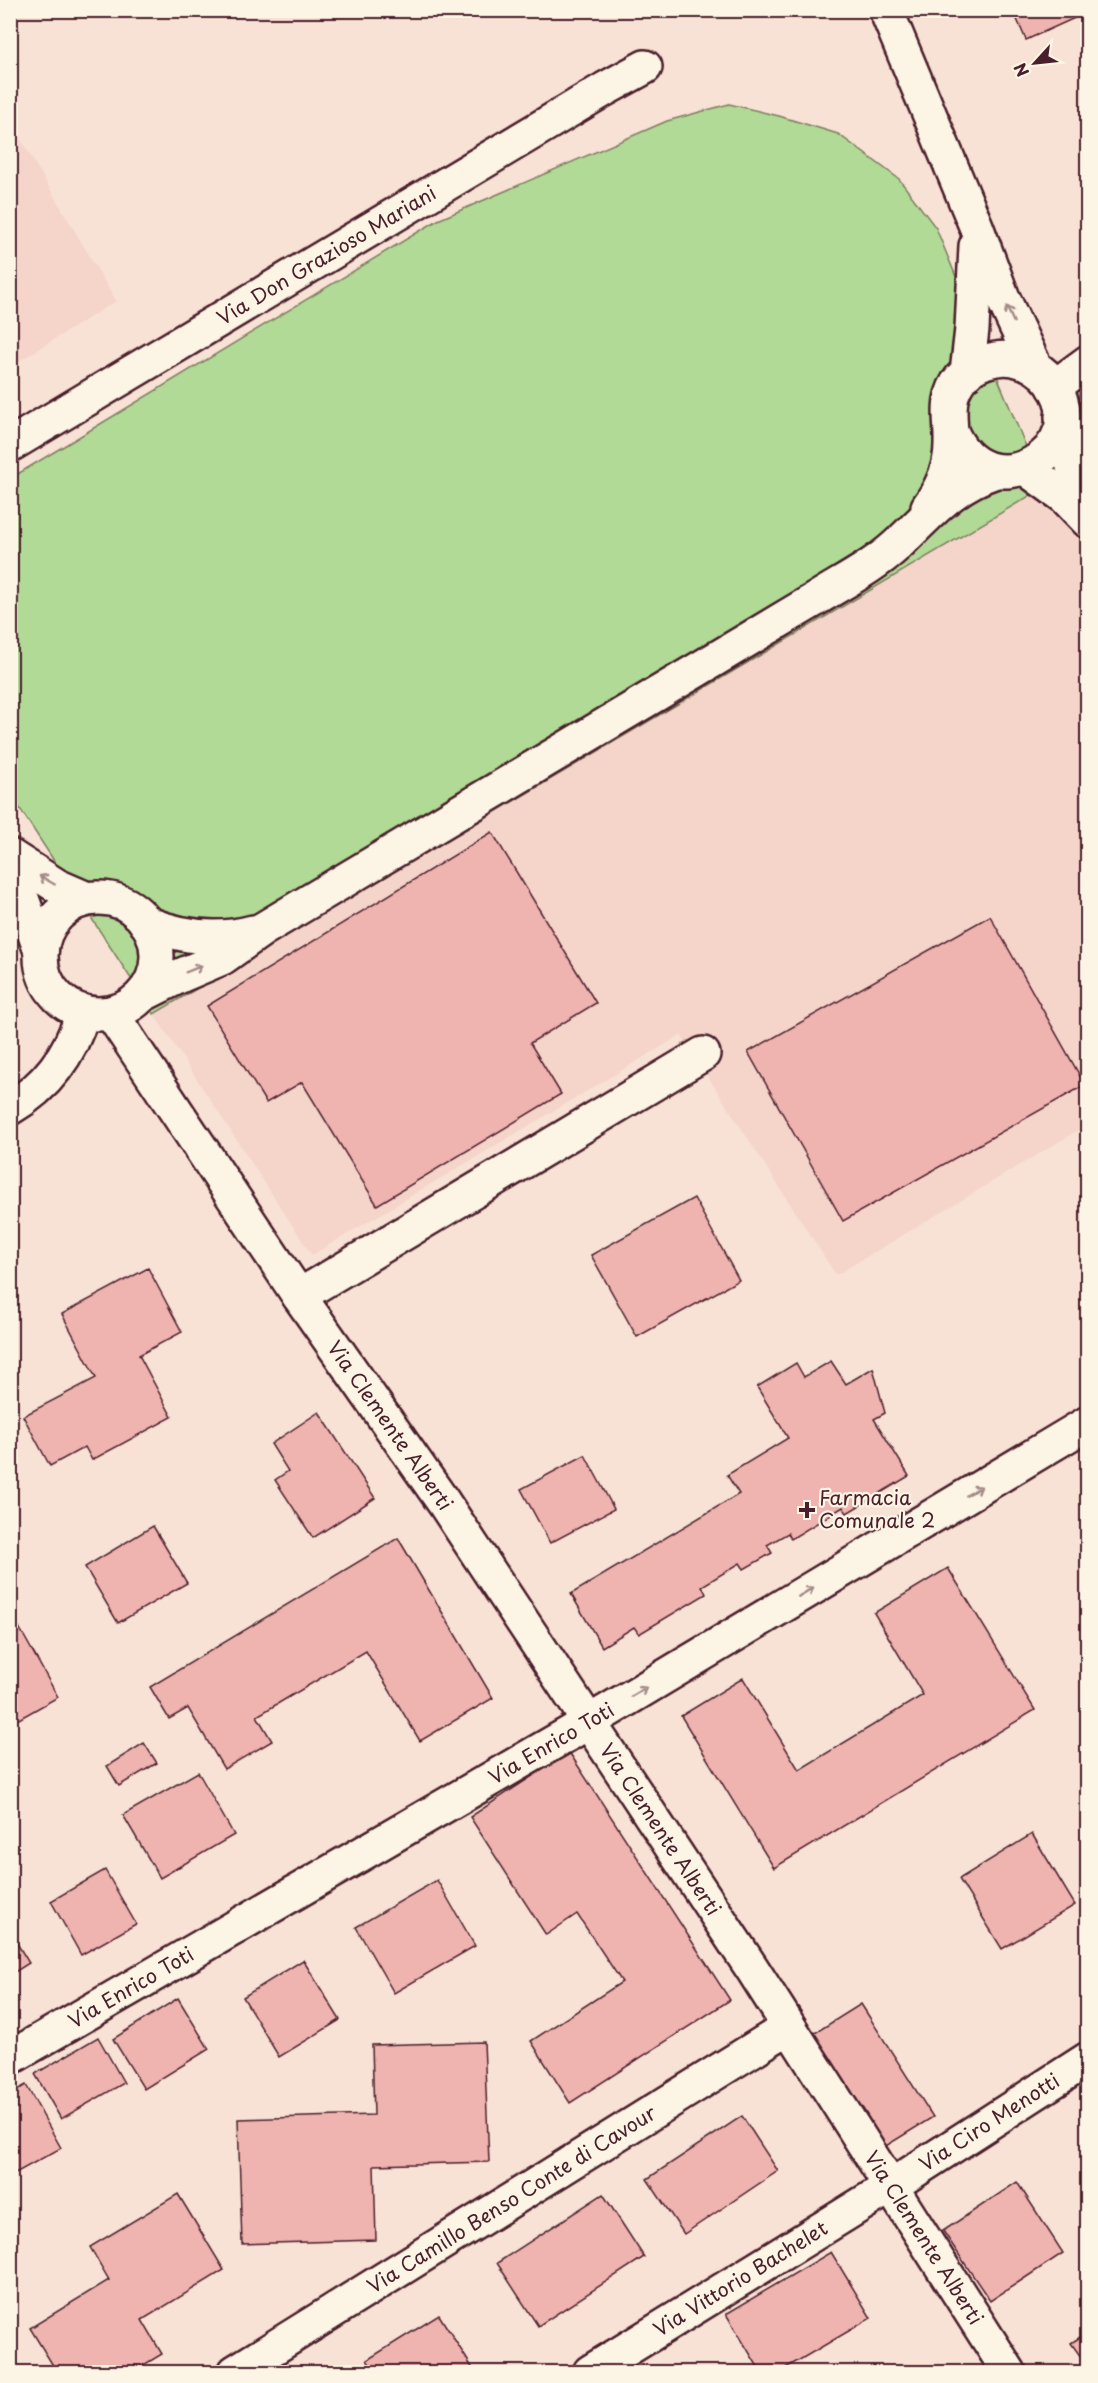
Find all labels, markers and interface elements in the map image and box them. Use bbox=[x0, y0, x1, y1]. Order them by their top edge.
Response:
north arrow bbox=[1005, 33, 1065, 93]
text: N bbox=[1007, 59, 1034, 81]
street label: Via Don Grazioso Mariani bbox=[211, 177, 442, 332]
one-way arrow bbox=[1004, 305, 1016, 323]
one-way arrow bbox=[39, 874, 56, 886]
one-way arrow bbox=[184, 963, 203, 974]
street label: Via Clemente Alberti bbox=[321, 1334, 461, 1516]
place label: Farmacia Comunale 2 bbox=[819, 1482, 935, 1535]
one-way arrow bbox=[965, 1485, 982, 1497]
marker: Farmacia Comunale 2 bbox=[800, 1503, 814, 1517]
one-way arrow bbox=[797, 1585, 814, 1597]
one-way arrow bbox=[630, 1686, 647, 1698]
street label: Via Enrico Toti bbox=[482, 1694, 619, 1791]
street label: Via Clemente Alberti bbox=[593, 1737, 729, 1921]
street label: Via Enrico Toti bbox=[62, 1939, 199, 2035]
street label: Via Ciro Menotti bbox=[913, 2065, 1065, 2178]
street label: Via Camillo Benso Conte di Cavour bbox=[361, 2097, 662, 2300]
street label: Via Clemente Alberti bbox=[858, 2144, 991, 2330]
street label: Via Vittorio Bachelet bbox=[647, 2213, 833, 2343]

